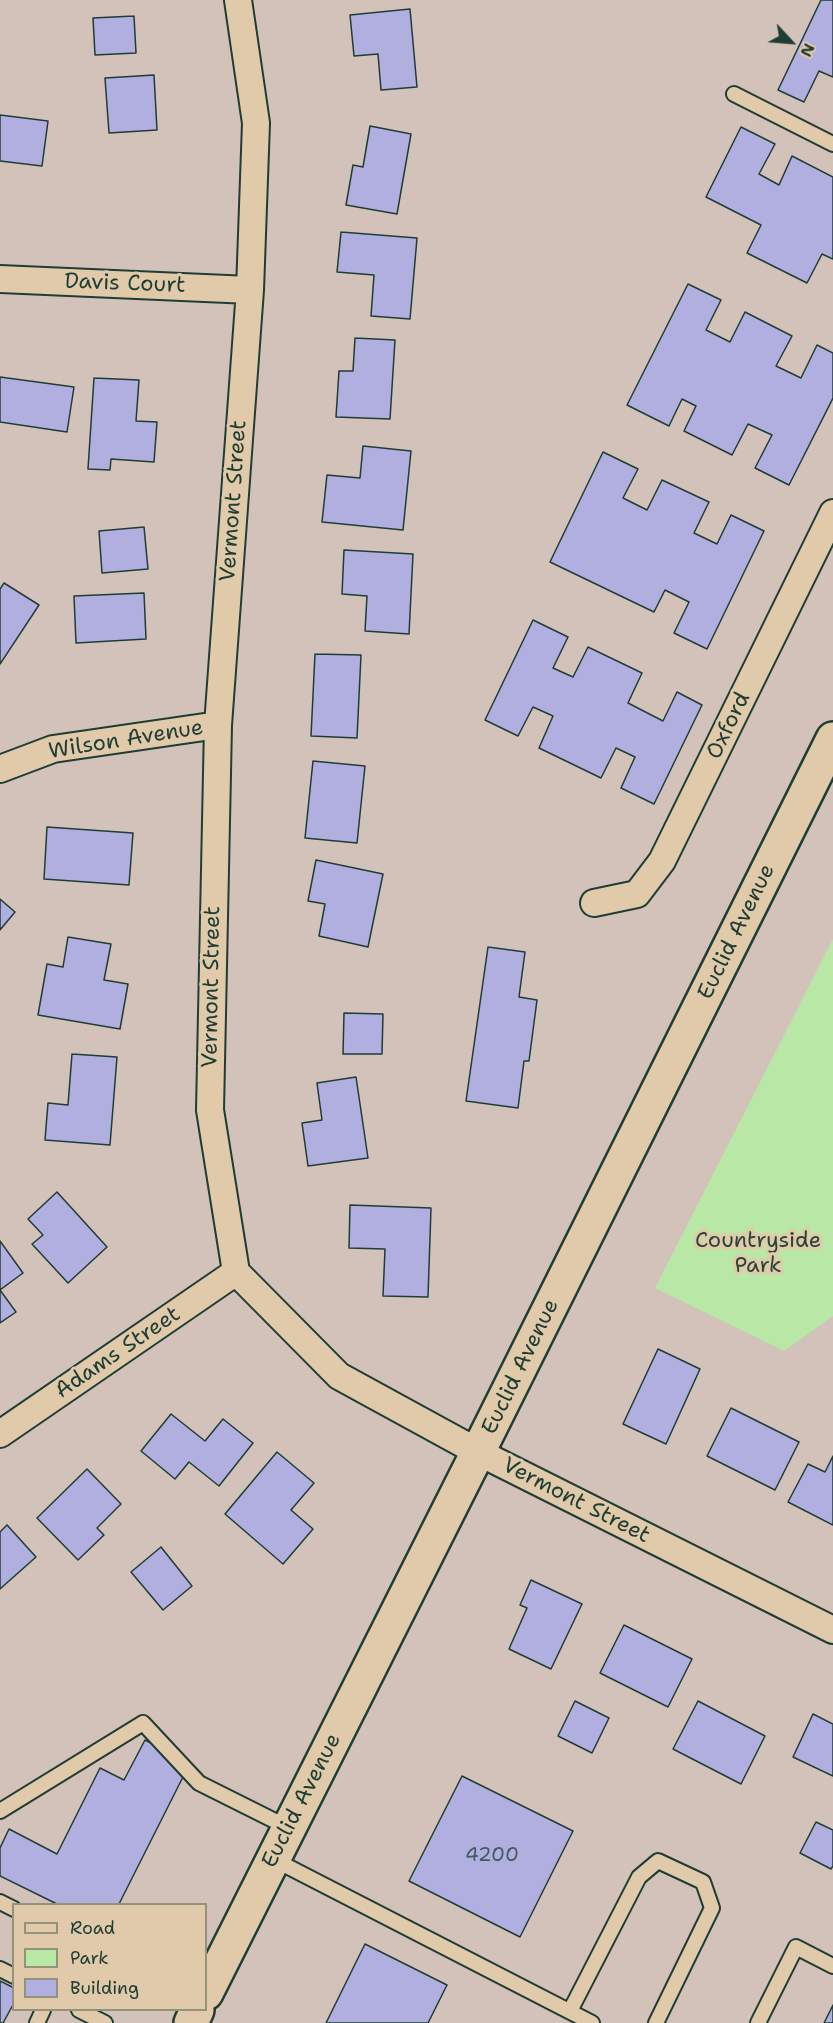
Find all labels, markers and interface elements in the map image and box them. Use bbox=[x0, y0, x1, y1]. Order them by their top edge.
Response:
north arrow bbox=[761, 12, 821, 72]
text: N bbox=[795, 40, 820, 60]
street label: Davis Court bbox=[64, 269, 186, 299]
street label: Vermont Street bbox=[215, 419, 253, 583]
street label: Oxford bbox=[701, 688, 757, 764]
street label: Wilson Avenue bbox=[47, 715, 205, 765]
street label: Euclid Avenue bbox=[693, 860, 781, 1004]
street label: Vermont Street bbox=[197, 906, 227, 1068]
park label: Countryside Park bbox=[695, 1228, 821, 1280]
street label: Euclid Avenue bbox=[477, 1295, 565, 1439]
street label: Adams Street bbox=[50, 1301, 186, 1405]
street label: Vermont Street bbox=[498, 1452, 654, 1550]
street label: Euclid Avenue bbox=[257, 1729, 347, 1873]
house number: 4200 bbox=[465, 1844, 519, 1868]
legend bbox=[12, 1903, 207, 2011]
text: Road bbox=[70, 1916, 115, 1940]
text: Park bbox=[70, 1946, 109, 1970]
text: Building bbox=[70, 1976, 139, 2000]

